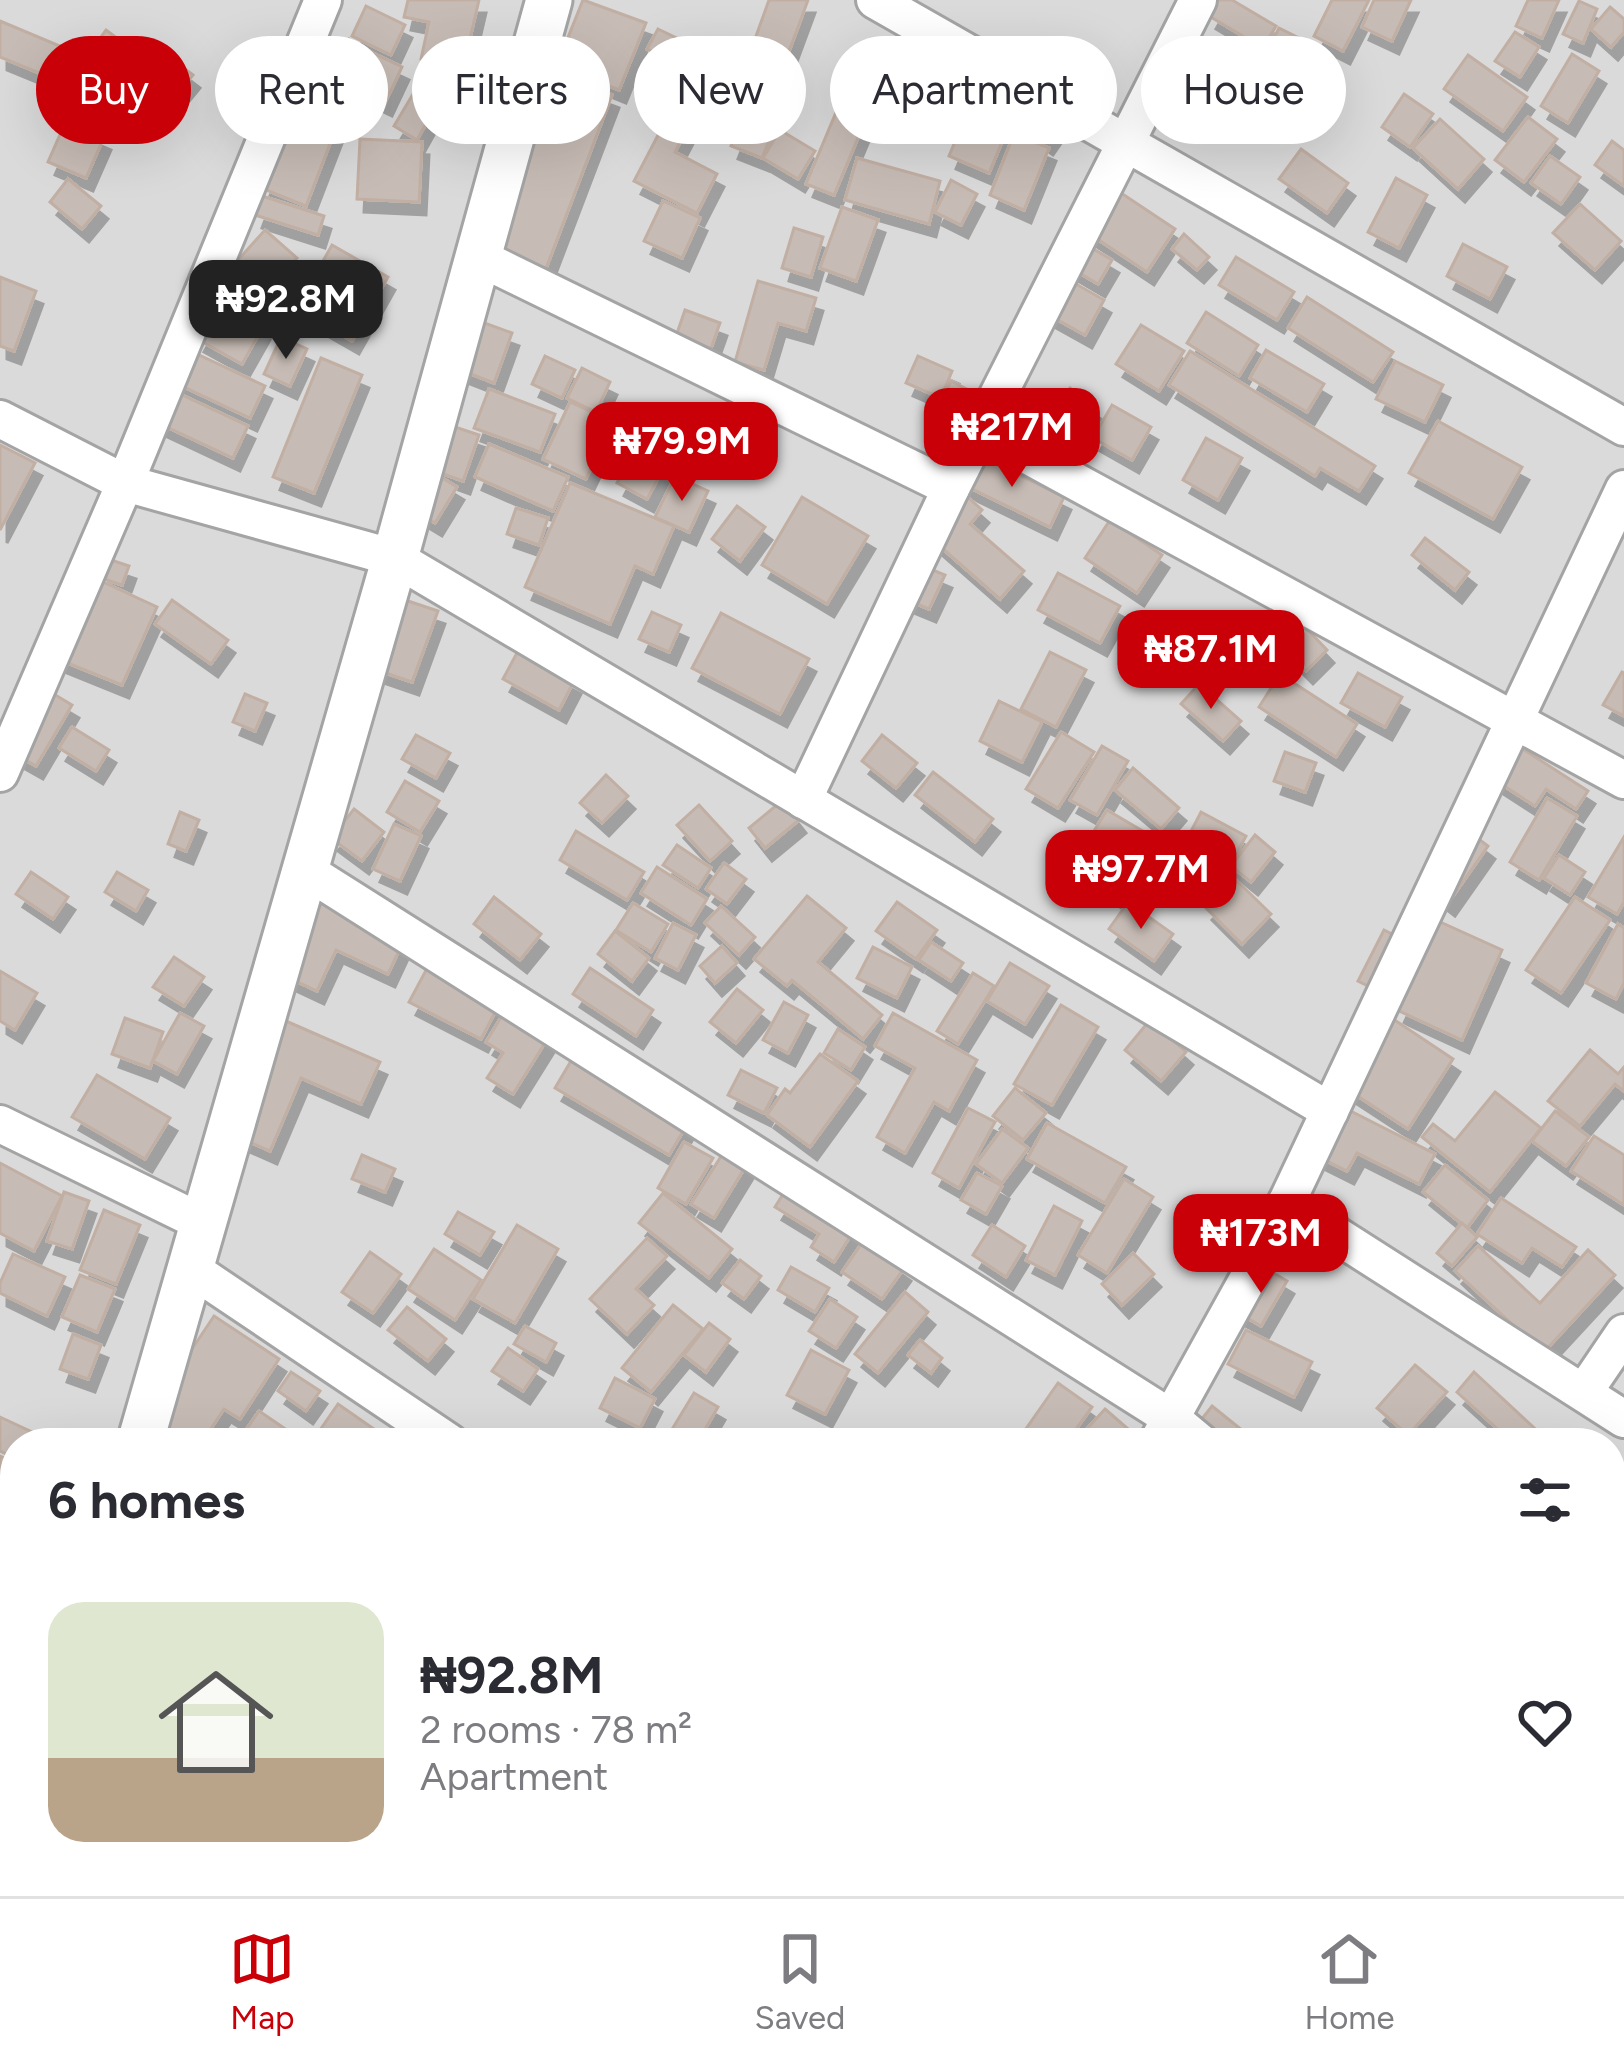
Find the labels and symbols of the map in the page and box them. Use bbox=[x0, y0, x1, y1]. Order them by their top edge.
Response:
pin: ₦92.8M bbox=[188, 260, 384, 362]
pin: ₦217M bbox=[928, 388, 1096, 490]
pin: ₦79.9M bbox=[584, 402, 780, 504]
pin: ₦87.1M bbox=[1113, 610, 1309, 712]
pin: ₦97.7M bbox=[1043, 830, 1239, 932]
pin: ₦173M bbox=[1177, 1194, 1345, 1296]

